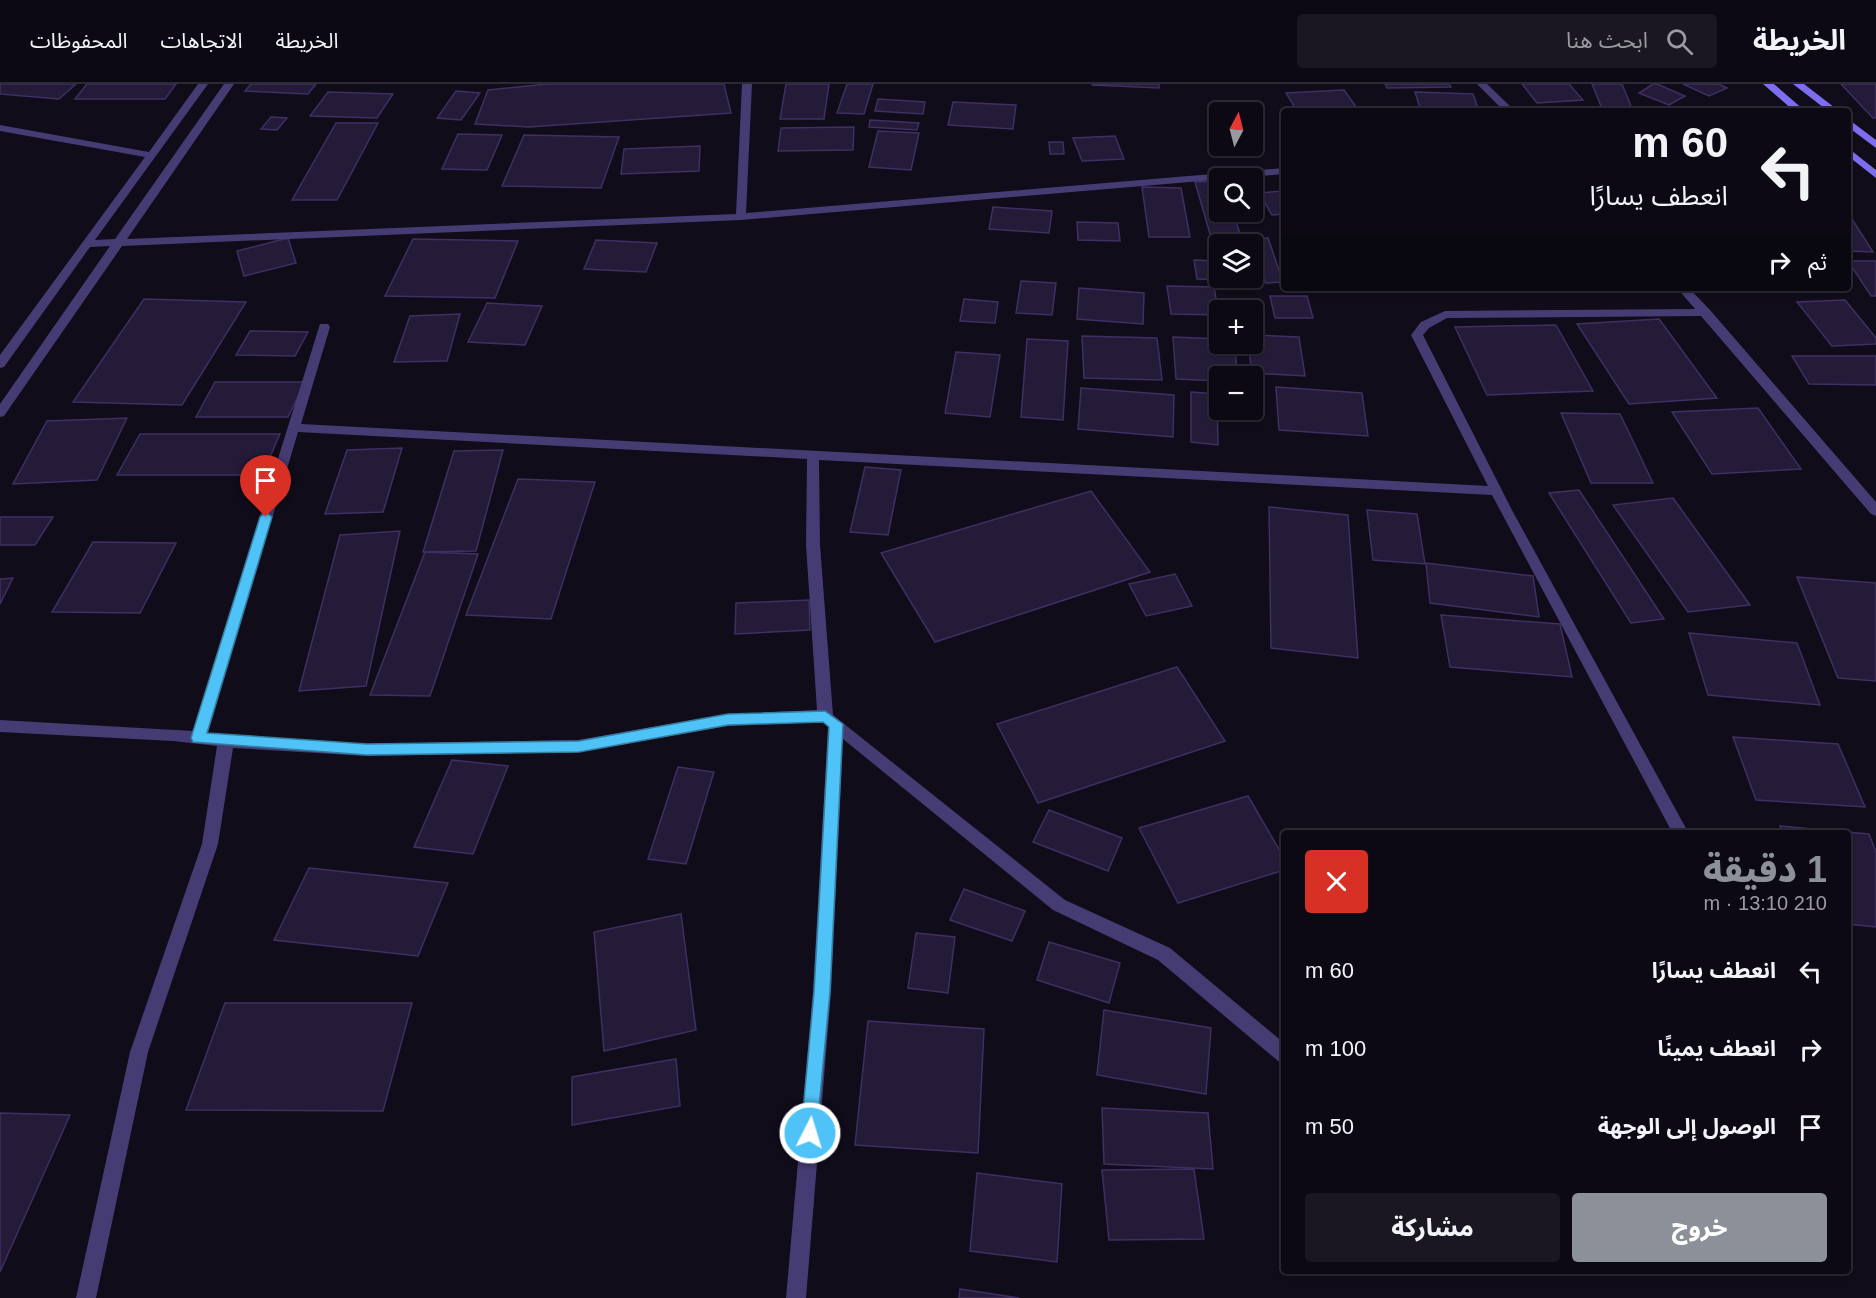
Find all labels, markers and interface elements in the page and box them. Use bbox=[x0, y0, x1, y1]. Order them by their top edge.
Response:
search box bbox=[1297, 14, 1717, 68]
icon: search bbox=[1663, 25, 1696, 58]
text: الخريطة bbox=[1753, 25, 1846, 56]
text: ابحث هنا bbox=[1566, 28, 1648, 53]
text: المحفوظات bbox=[30, 29, 127, 52]
text: الاتجاهات bbox=[160, 29, 242, 52]
text: الخريطة bbox=[275, 29, 338, 52]
north arrow bbox=[1209, 102, 1263, 156]
map controls bbox=[1209, 102, 1263, 420]
text: 60 m bbox=[1632, 119, 1728, 166]
icon: left bbox=[1749, 132, 1827, 210]
button: search bbox=[1209, 168, 1263, 222]
text: انعطف يسارًا bbox=[1589, 181, 1728, 211]
button: layers bbox=[1209, 234, 1263, 288]
icon: right bbox=[1763, 246, 1796, 279]
text: ثم bbox=[1808, 250, 1827, 275]
button: + bbox=[1209, 300, 1263, 354]
button: − bbox=[1209, 366, 1263, 420]
pin bbox=[240, 455, 291, 517]
icon: arrive bbox=[249, 464, 282, 497]
text: 1 دقيقة bbox=[1703, 849, 1827, 890]
button: close bbox=[1305, 850, 1368, 913]
text: 210 m · 13:10 bbox=[1704, 892, 1827, 914]
icon: left bbox=[1794, 955, 1827, 988]
text: 60 m bbox=[1305, 958, 1354, 983]
text: انعطف يسارًا bbox=[1652, 958, 1776, 983]
icon: right bbox=[1794, 1033, 1827, 1066]
text: 100 m bbox=[1305, 1036, 1366, 1061]
text: انعطف يمينًا bbox=[1657, 1036, 1776, 1061]
position arrow bbox=[778, 1101, 842, 1165]
icon: arrive bbox=[1794, 1111, 1827, 1144]
text: 50 m bbox=[1305, 1114, 1354, 1139]
text: الوصول إلى الوجهة bbox=[1598, 1114, 1776, 1139]
button: مشاركة bbox=[1305, 1193, 1560, 1262]
button: خروج bbox=[1572, 1193, 1827, 1262]

